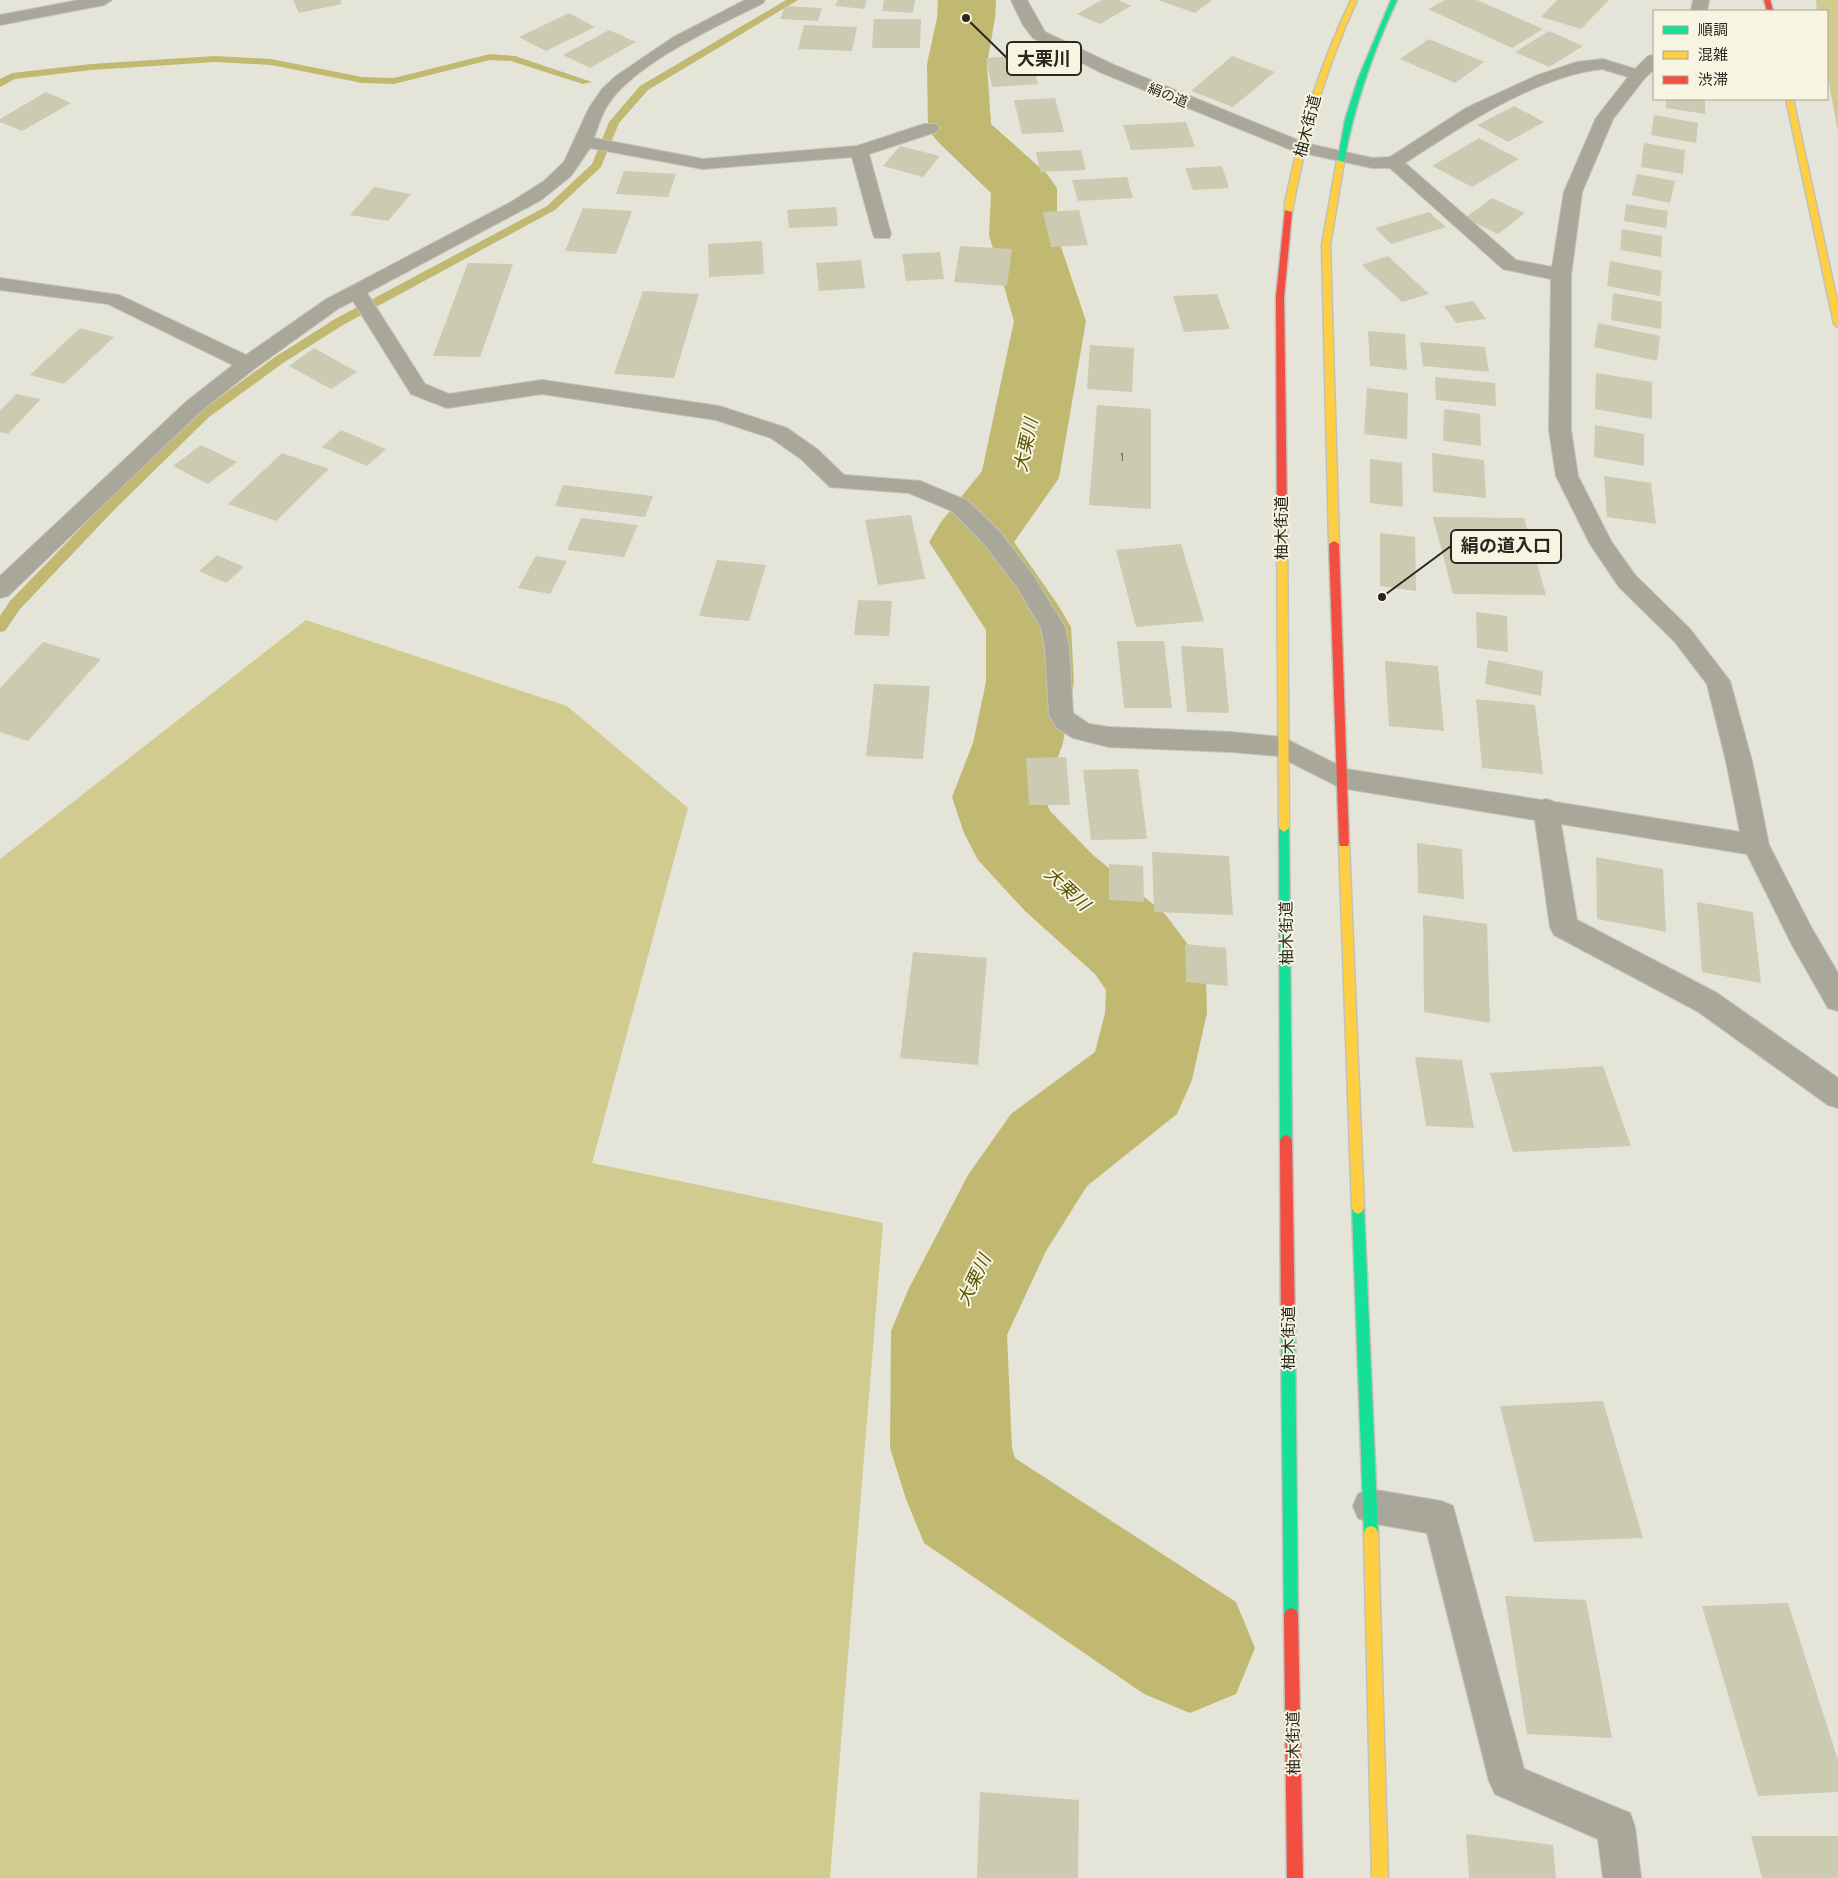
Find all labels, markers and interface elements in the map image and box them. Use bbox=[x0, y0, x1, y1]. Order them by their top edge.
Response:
legend bbox=[1653, 10, 1828, 100]
text: 順調 bbox=[1698, 21, 1728, 39]
callout: 大栗川 bbox=[1007, 42, 1081, 75]
text: 混雑 bbox=[1698, 46, 1728, 64]
text: 大栗川 bbox=[1017, 48, 1071, 70]
text: 渋滞 bbox=[1698, 71, 1728, 89]
street label: 絹の道 bbox=[1145, 80, 1190, 111]
street label: 柚木街道 bbox=[1291, 93, 1324, 159]
water label: 大栗川 bbox=[1010, 414, 1043, 474]
house number: 1 bbox=[1120, 451, 1124, 464]
street label: 柚木街道 bbox=[1272, 496, 1291, 560]
callout: 絹の道入口 bbox=[1451, 530, 1561, 563]
text: 絹の道入口 bbox=[1461, 535, 1551, 557]
water label: 大栗川 bbox=[1040, 863, 1096, 917]
street label: 柚木街道 bbox=[1276, 901, 1297, 965]
water label: 大栗川 bbox=[952, 1249, 997, 1309]
street label: 柚木街道 bbox=[1279, 1306, 1298, 1370]
street label: 柚木街道 bbox=[1283, 1711, 1304, 1775]

